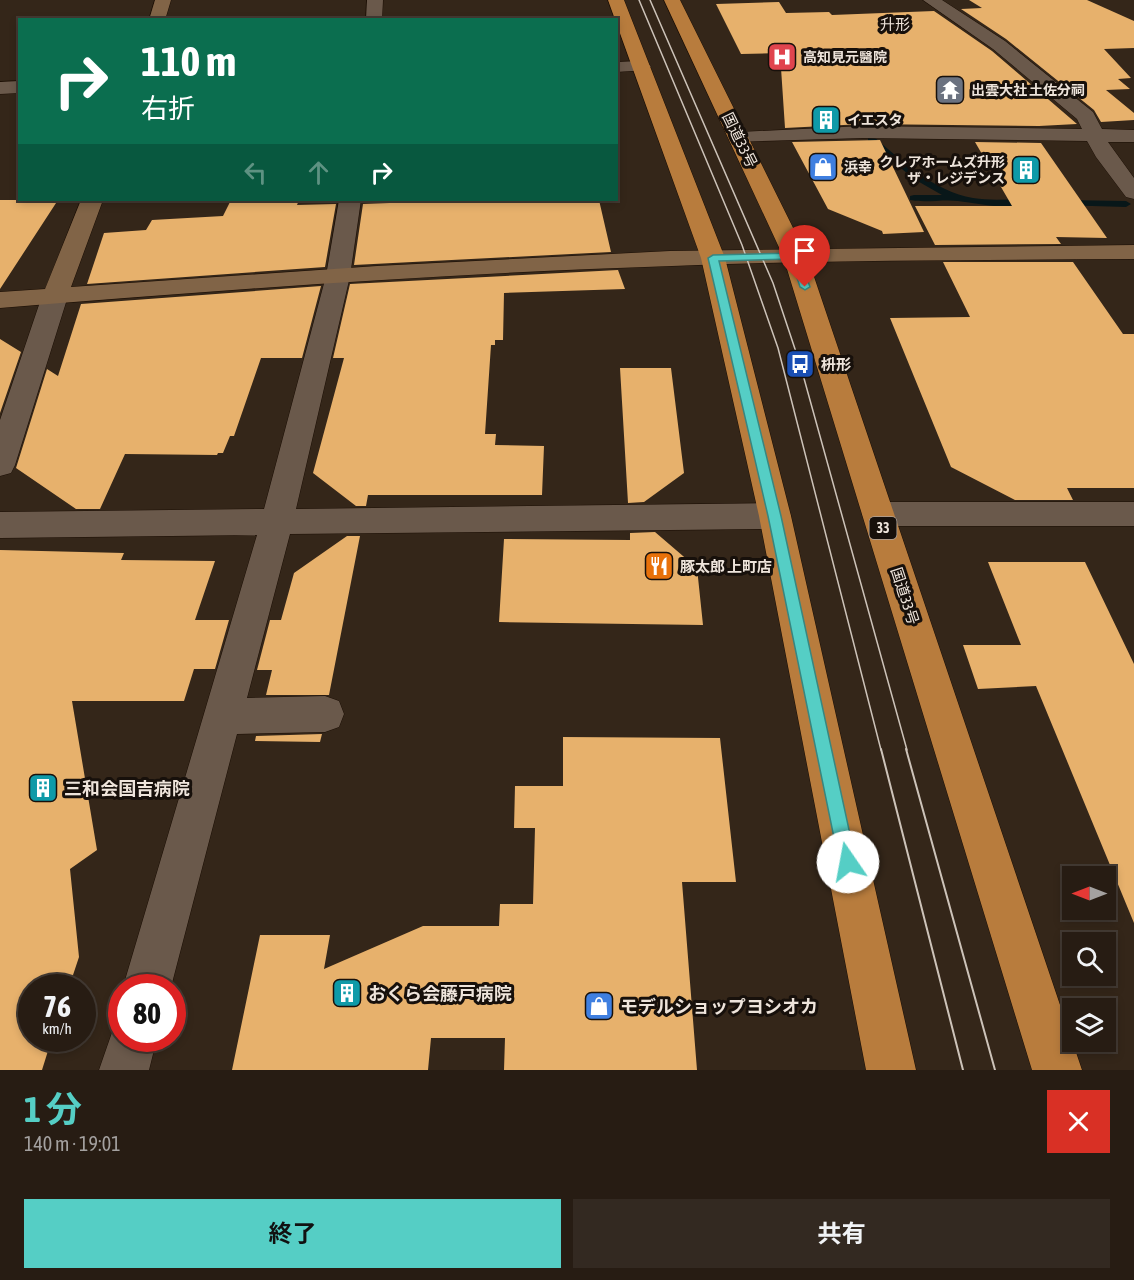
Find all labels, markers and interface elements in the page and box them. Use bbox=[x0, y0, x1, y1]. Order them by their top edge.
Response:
district label: 升形 bbox=[880, 16, 910, 33]
text: 110 m bbox=[141, 37, 236, 85]
hospital icon: 高知見元醫院 bbox=[766, 41, 798, 73]
icon: right bbox=[42, 42, 120, 120]
place label: 高知見元醫院 bbox=[803, 49, 887, 65]
temple icon: 出雲大社 土佐分祠 bbox=[934, 74, 966, 106]
place label: 出雲大社 土佐分祠 bbox=[971, 82, 1085, 98]
text: 右折 bbox=[141, 93, 195, 124]
building icon: イエスタ bbox=[810, 104, 842, 136]
street label: 国道33号 bbox=[719, 110, 761, 170]
place label: イエスタ bbox=[847, 112, 903, 128]
shop icon: 浜幸 bbox=[807, 151, 839, 183]
place label: クレアホームズ升形 ザ・レジデンス bbox=[879, 154, 1005, 186]
building icon: クレアホームズ升形 ザ・レジデンス bbox=[1010, 154, 1042, 186]
icon: left bbox=[239, 156, 272, 189]
icon: ahead bbox=[302, 156, 335, 189]
icon: right bbox=[365, 156, 398, 189]
place label: 浜幸 bbox=[844, 159, 872, 175]
pin bbox=[779, 225, 830, 287]
icon: arrive bbox=[788, 234, 821, 267]
bus stop icon: 枡形 bbox=[784, 348, 816, 380]
place label: 枡形 bbox=[821, 356, 851, 373]
road number: 33 bbox=[870, 517, 896, 539]
restaurant icon: 豚太郎 上町店 bbox=[643, 550, 675, 582]
place label: 豚太郎 上町店 bbox=[680, 558, 772, 575]
street label: 国道33号 bbox=[888, 565, 922, 627]
building icon: 三和会国吉病院 bbox=[27, 772, 59, 804]
place label: 三和会国吉病院 bbox=[64, 778, 190, 799]
position arrow bbox=[816, 830, 880, 894]
north arrow bbox=[1062, 866, 1116, 920]
map controls bbox=[1062, 866, 1116, 1052]
button: search bbox=[1062, 932, 1116, 986]
speed limit sign: 80 bbox=[108, 974, 186, 1052]
building icon: おくら会藤戸病院 bbox=[331, 977, 363, 1009]
place label: おくら会藤戸病院 bbox=[368, 983, 512, 1004]
text: 76 bbox=[43, 989, 71, 1023]
shop icon: モデルショップヨシオカ bbox=[583, 990, 615, 1022]
place label: モデルショップヨシオカ bbox=[620, 996, 818, 1017]
button: layers bbox=[1062, 998, 1116, 1052]
text: km/h bbox=[42, 1020, 72, 1037]
text: 1 分 bbox=[24, 1088, 82, 1130]
button: close bbox=[1047, 1090, 1110, 1153]
text: 140 m · 19:01 bbox=[24, 1132, 121, 1155]
button: 終了 bbox=[24, 1199, 561, 1268]
button: 共有 bbox=[573, 1199, 1110, 1268]

